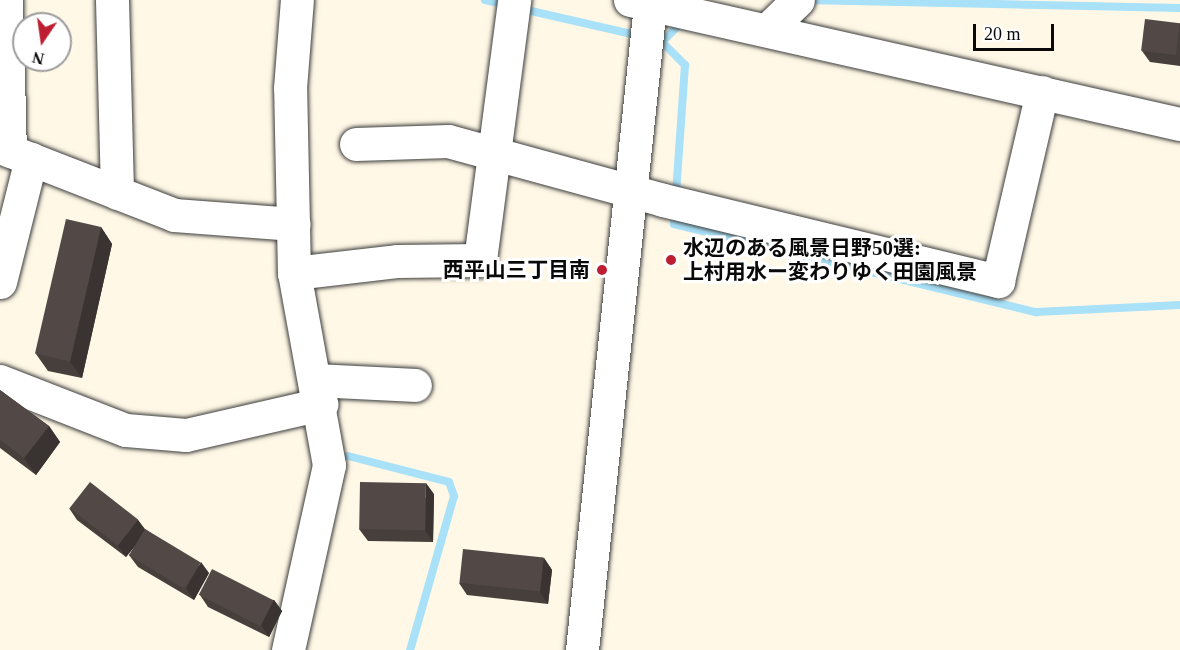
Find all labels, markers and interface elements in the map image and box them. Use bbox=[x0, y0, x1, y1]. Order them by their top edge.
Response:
north arrow bbox=[12, 12, 72, 72]
scale bar bbox=[976, 12, 1057, 50]
text: 20 m bbox=[984, 24, 1021, 44]
text: N bbox=[31, 48, 46, 68]
place label: 水辺のある風景日野50選: 上村用水ー変わりゆく田園風景 bbox=[683, 235, 977, 285]
marker: 水辺のある風景日野50選: 上村用水ー変わりゆく田園風景 bbox=[664, 253, 678, 267]
place label: 西平山三丁目南 bbox=[443, 257, 590, 283]
marker: 西平山三丁目南 bbox=[595, 263, 609, 277]

